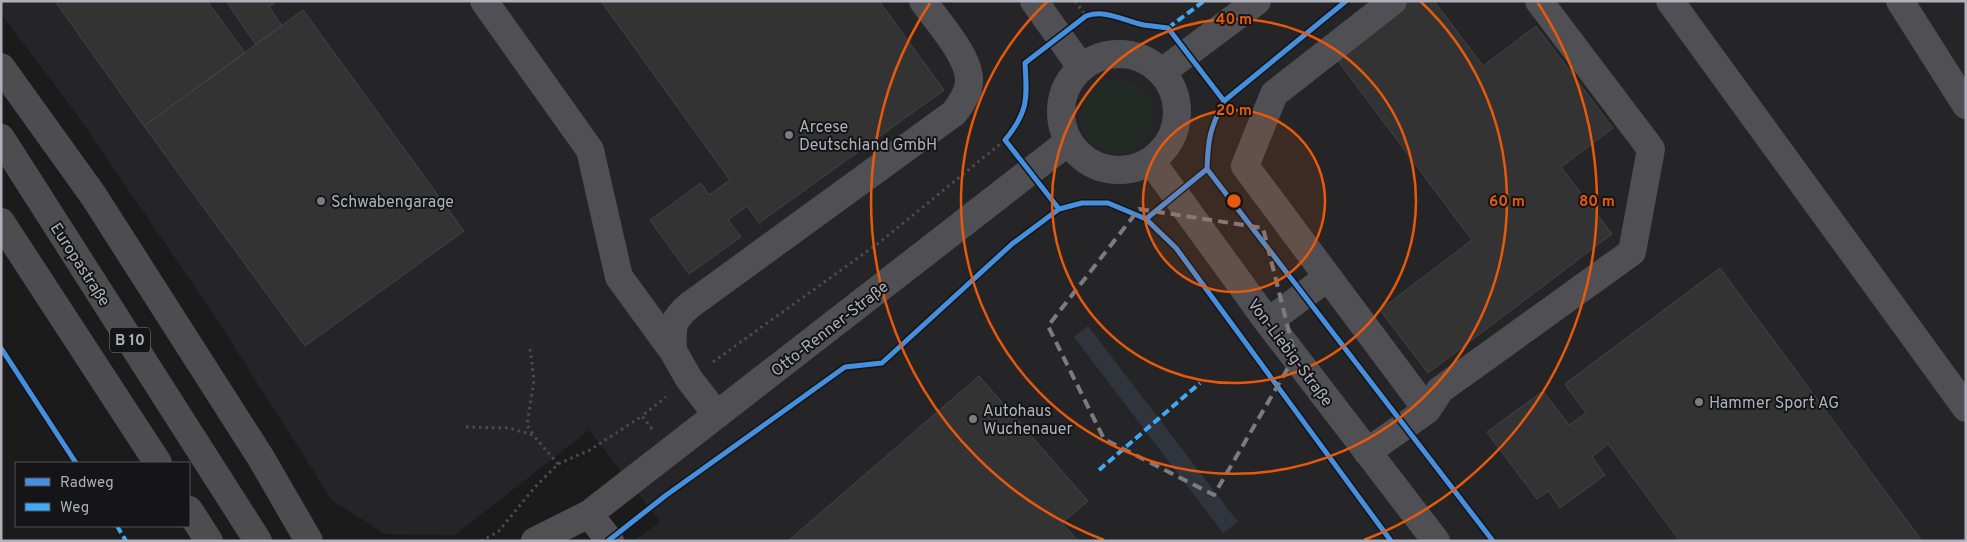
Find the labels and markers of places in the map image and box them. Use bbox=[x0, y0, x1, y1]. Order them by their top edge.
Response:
place label: Arcese Deutschland GmbH bbox=[799, 118, 937, 156]
marker: Arcese Deutschland GmbH bbox=[783, 129, 795, 141]
centre of rings bbox=[1225, 192, 1243, 210]
place label: Schwabengarage bbox=[331, 193, 454, 213]
marker: Schwabengarage bbox=[315, 195, 327, 207]
place label: Hammer Sport AG bbox=[1709, 394, 1839, 414]
marker: Hammer Sport AG bbox=[1693, 396, 1705, 408]
place label: Autohaus Wuchenauer bbox=[983, 402, 1073, 440]
marker: Autohaus Wuchenauer bbox=[967, 413, 979, 425]

